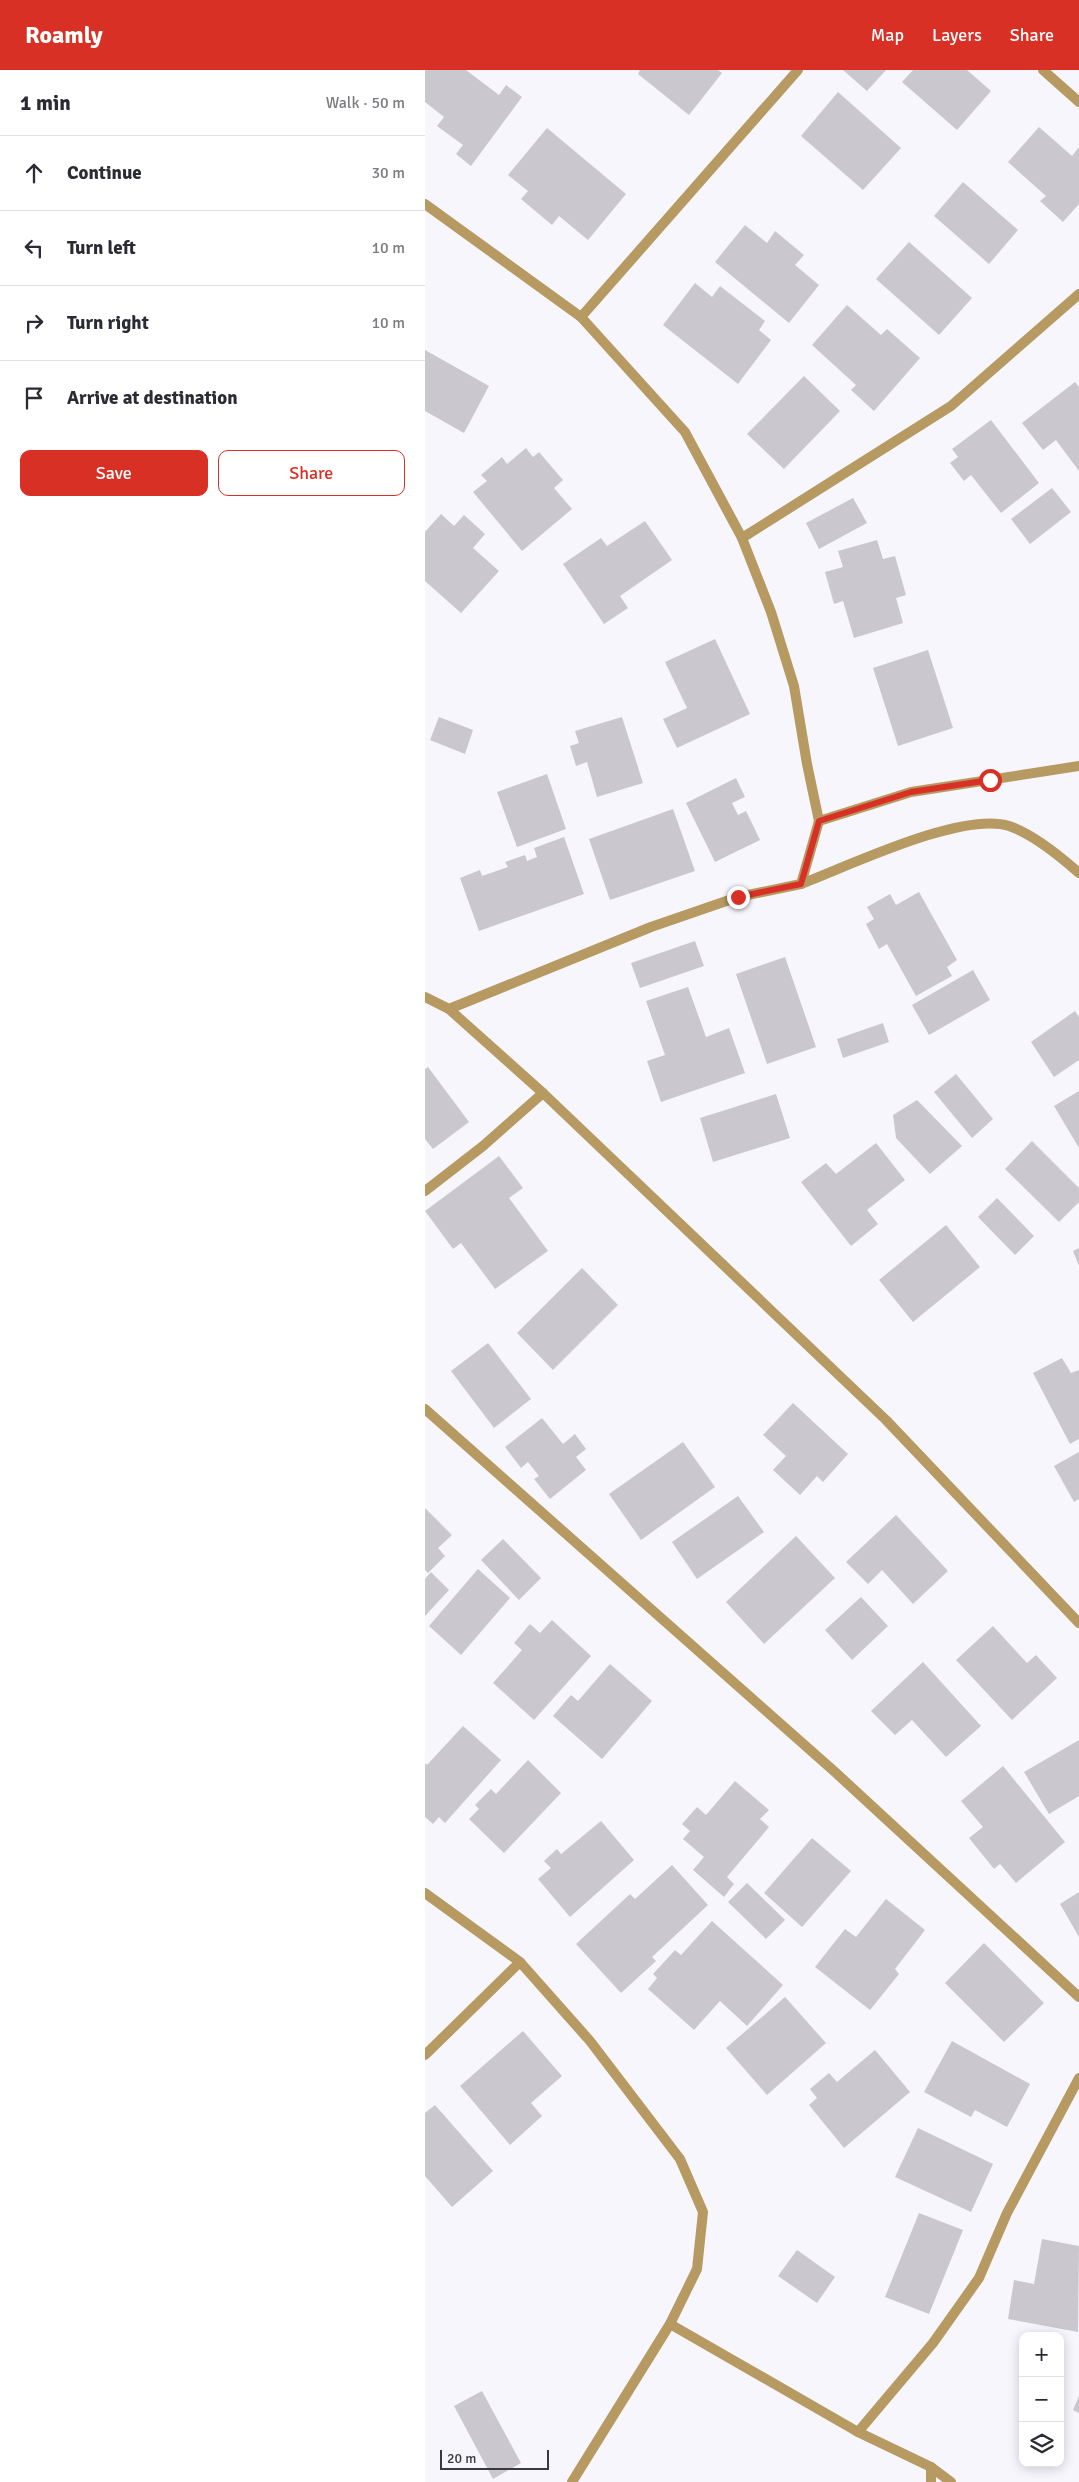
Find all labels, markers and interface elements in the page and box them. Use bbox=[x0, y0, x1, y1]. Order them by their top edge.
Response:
text: Roamly bbox=[25, 20, 103, 50]
text: Map bbox=[871, 24, 904, 46]
text: Layers bbox=[932, 24, 982, 46]
text: Share bbox=[1010, 24, 1054, 46]
text: 1 min bbox=[20, 90, 71, 116]
text: Walk · 50 m bbox=[326, 93, 405, 113]
icon: ahead bbox=[20, 159, 48, 187]
text: Continue bbox=[67, 161, 142, 185]
text: 30 m bbox=[371, 163, 405, 183]
icon: left bbox=[20, 234, 48, 262]
text: Turn left bbox=[67, 236, 136, 260]
text: 10 m bbox=[371, 238, 405, 258]
icon: right bbox=[20, 309, 48, 337]
text: Turn right bbox=[67, 311, 149, 335]
text: 10 m bbox=[371, 313, 405, 333]
icon: arrive bbox=[20, 384, 48, 412]
text: Arrive at destination bbox=[67, 386, 238, 410]
button: Save bbox=[20, 450, 208, 496]
button: Share bbox=[218, 450, 405, 496]
route start bbox=[979, 769, 1002, 792]
route end bbox=[727, 886, 750, 909]
map controls bbox=[1019, 2332, 1064, 2467]
button: + bbox=[1019, 2332, 1064, 2377]
button: − bbox=[1019, 2377, 1064, 2422]
button: layers bbox=[1019, 2422, 1064, 2467]
scale bar bbox=[440, 2447, 549, 2470]
text: 20 m bbox=[447, 2450, 476, 2467]

